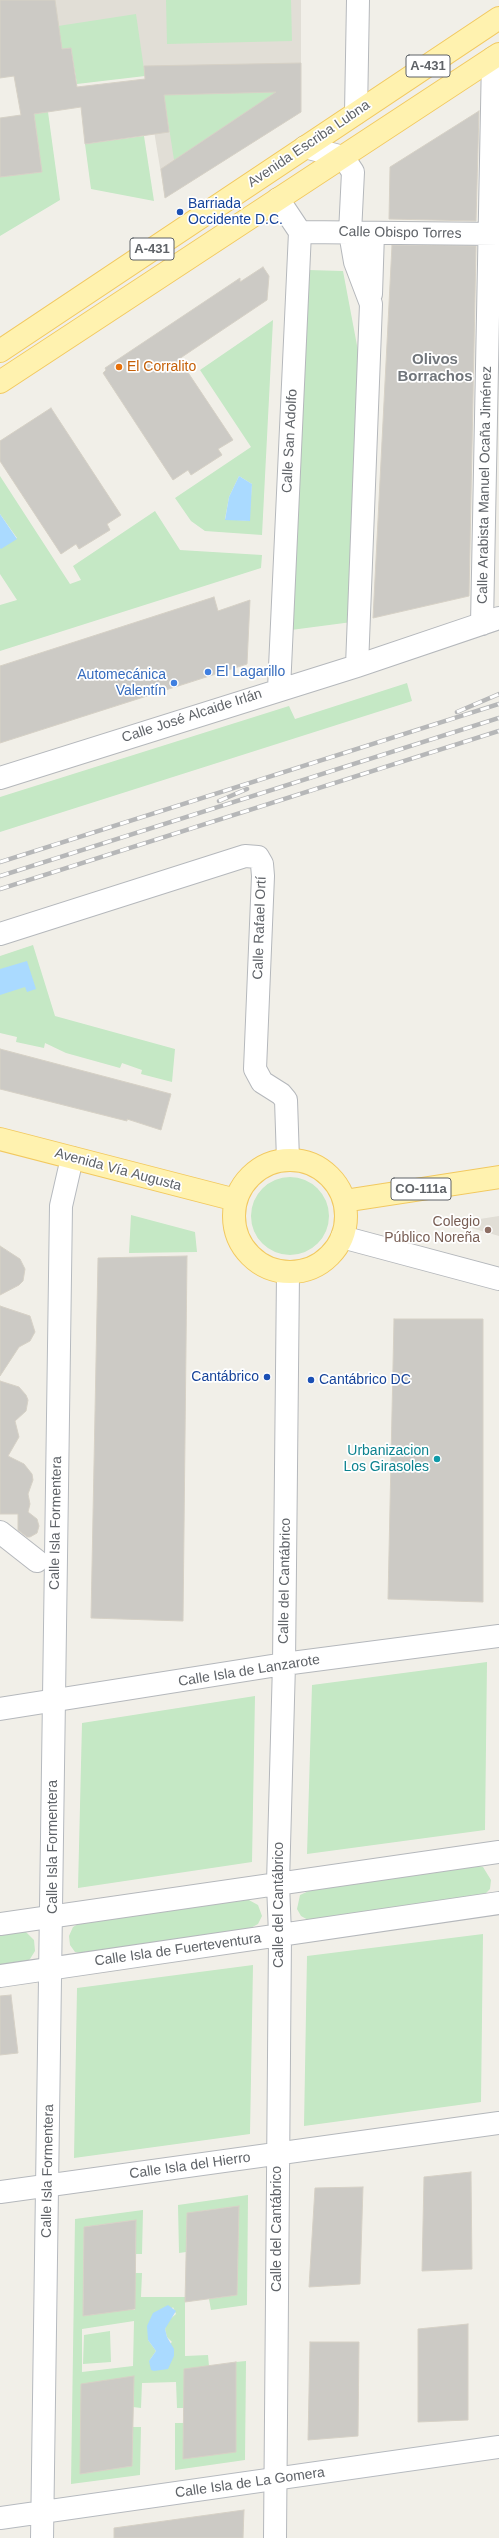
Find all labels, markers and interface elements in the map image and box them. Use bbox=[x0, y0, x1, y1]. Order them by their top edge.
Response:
road number: A-431 bbox=[406, 55, 450, 77]
street label: Avenida Escriba Lubna bbox=[245, 97, 373, 191]
place label: Barriada Occidente D.C. bbox=[188, 196, 283, 228]
marker: Barriada Occidente D.C. bbox=[175, 207, 185, 217]
street label: Calle Obispo Torres bbox=[338, 224, 462, 242]
road number: A-431 bbox=[130, 238, 174, 260]
district label: Olivos Borrachos bbox=[397, 351, 473, 386]
place label: El Corralito bbox=[127, 359, 196, 375]
marker: El Corralito bbox=[114, 362, 124, 372]
street label: Calle Arabista Manuel Ocaña Jiménez bbox=[475, 366, 495, 604]
street label: Calle San Adolfo bbox=[279, 388, 301, 494]
place label: El Lagarillo bbox=[216, 664, 285, 680]
place label: Automecánica Valentín bbox=[77, 667, 166, 700]
marker: El Lagarillo bbox=[203, 667, 213, 677]
marker: Automecánica Valentín bbox=[169, 678, 179, 688]
street label: Calle José Alcaide Irlán bbox=[120, 685, 264, 747]
street label: Calle Rafael Ortí bbox=[250, 876, 270, 980]
street label: Avenida Vía Augusta bbox=[53, 1145, 183, 1195]
road number: CO-111a bbox=[391, 1178, 451, 1200]
place label: Colegio Público Noreña bbox=[384, 1214, 480, 1246]
marker: Colegio Público Noreña bbox=[483, 1225, 493, 1235]
place label: Cantábrico bbox=[191, 1369, 259, 1385]
marker: Cantábrico bbox=[262, 1372, 272, 1382]
place label: Cantábrico DC bbox=[319, 1372, 411, 1388]
marker: Cantábrico DC bbox=[306, 1375, 316, 1385]
place label: Urbanizacion Los Girasoles bbox=[343, 1443, 429, 1476]
marker: Urbanizacion Los Girasoles bbox=[432, 1454, 442, 1464]
street label: Calle Isla Formentera bbox=[46, 1456, 66, 1590]
street label: Calle del Cantábrico bbox=[276, 1518, 294, 1644]
street label: Calle Isla de Lanzarote bbox=[177, 1652, 321, 1690]
street label: Calle Isla Formentera bbox=[45, 1780, 61, 1914]
street label: Calle del Cantábrico bbox=[271, 1842, 287, 1968]
street label: Calle Isla de Fuerteventura bbox=[94, 1930, 262, 1970]
street label: Calle Isla Formentera bbox=[38, 2104, 58, 2238]
street label: Calle Isla del Hierro bbox=[128, 2149, 252, 2183]
street label: Calle del Cantábrico bbox=[269, 2166, 285, 2292]
street label: Calle Isla de La Gomera bbox=[174, 2464, 326, 2502]

